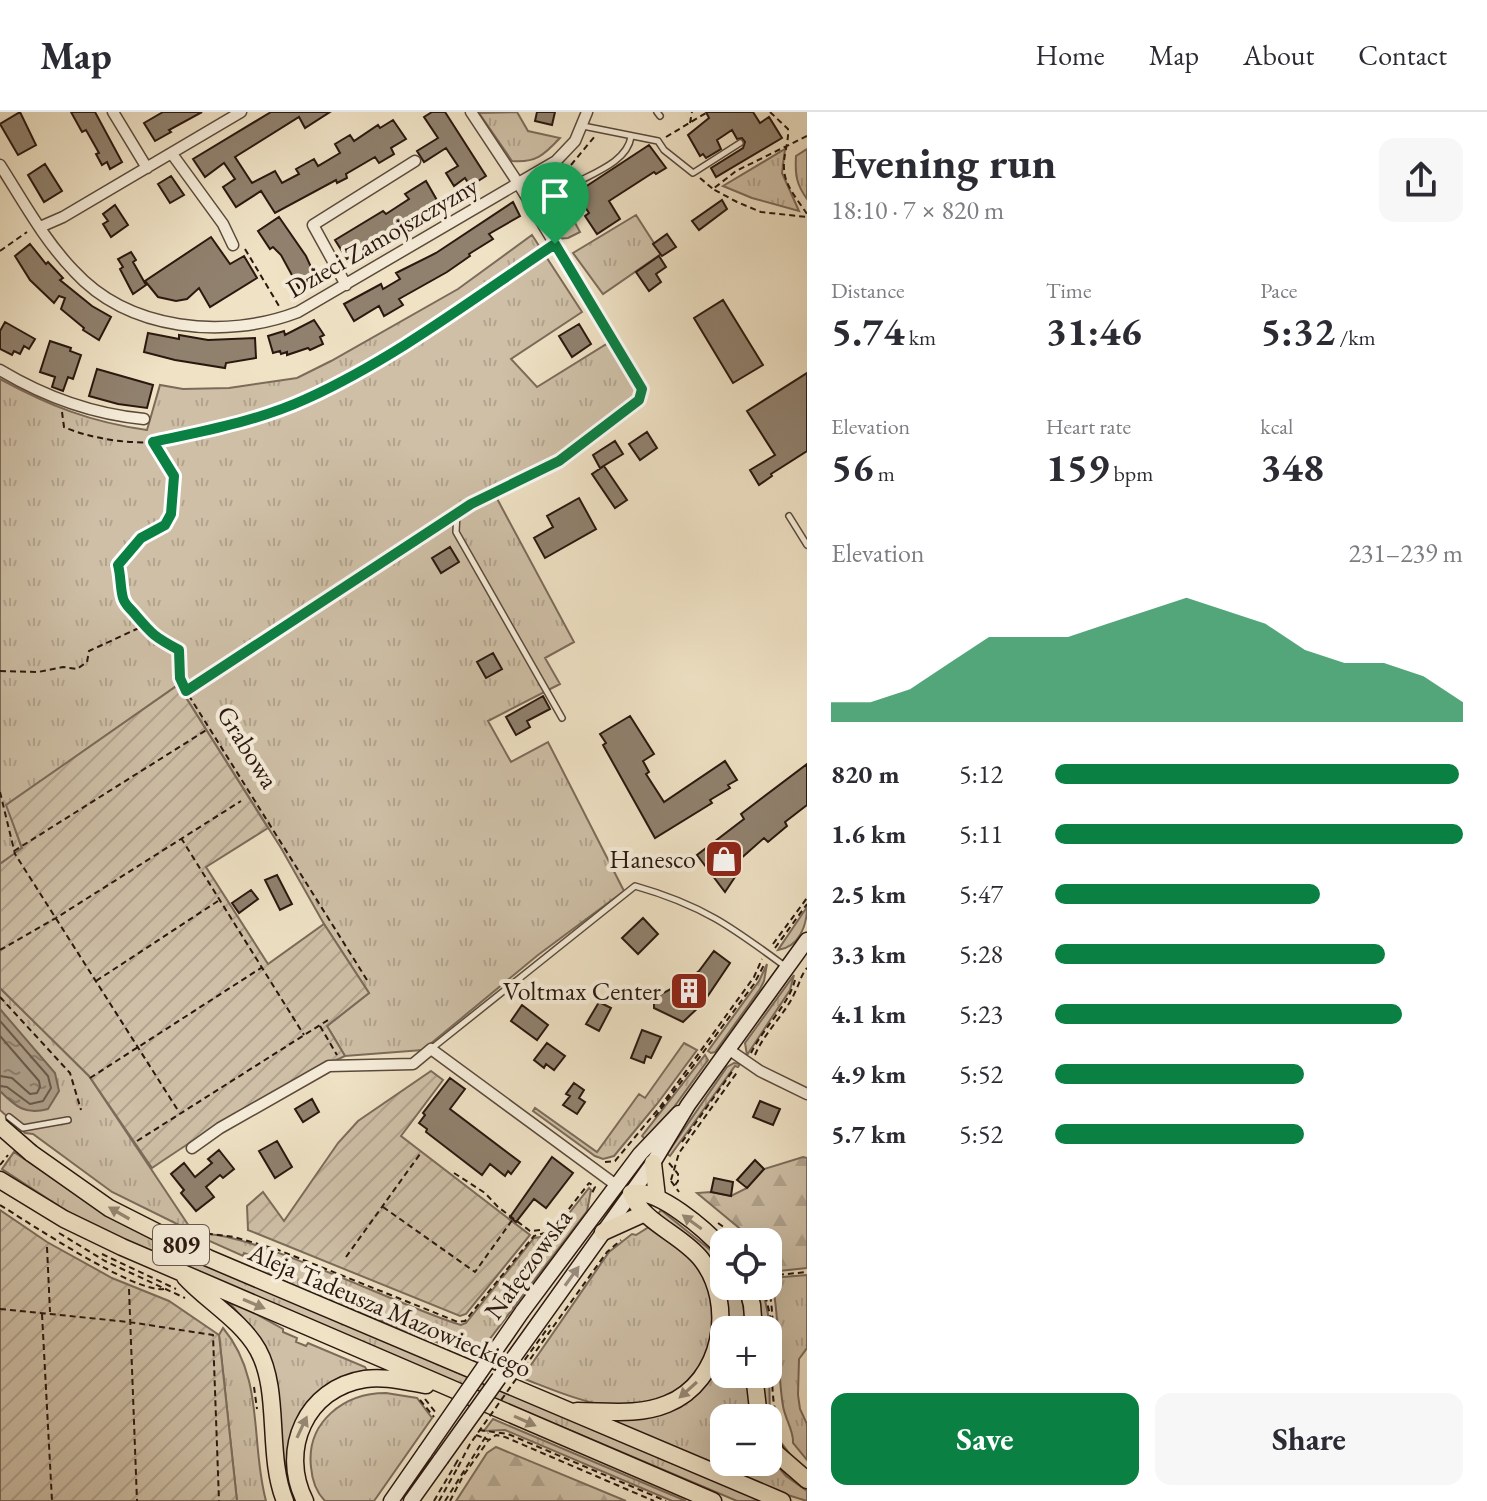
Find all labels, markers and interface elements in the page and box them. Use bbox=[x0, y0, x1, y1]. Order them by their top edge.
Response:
text: Map bbox=[40, 31, 112, 80]
text: Home bbox=[1035, 37, 1105, 73]
text: Map bbox=[1149, 37, 1199, 73]
text: About bbox=[1243, 37, 1314, 73]
text: Contact bbox=[1358, 37, 1447, 73]
text: Evening run bbox=[831, 134, 1056, 191]
button: share bbox=[1379, 138, 1463, 222]
pin bbox=[521, 162, 589, 244]
street label: Dzieci Zamojszczyzny bbox=[280, 168, 485, 306]
icon: arrive bbox=[533, 174, 577, 218]
text: 18:10 · 7 × 820 m bbox=[831, 193, 1004, 227]
text: Distance bbox=[831, 276, 904, 305]
text: Time bbox=[1046, 276, 1091, 305]
text: Pace bbox=[1260, 276, 1297, 305]
text: 5.74 bbox=[831, 305, 904, 357]
text: 31:46 bbox=[1046, 305, 1142, 357]
text: 5:32 bbox=[1260, 305, 1335, 357]
text: km bbox=[904, 323, 936, 352]
text: /km bbox=[1335, 323, 1376, 352]
text: Elevation bbox=[831, 412, 910, 441]
text: Heart rate bbox=[1046, 412, 1131, 441]
text: kcal bbox=[1260, 412, 1293, 441]
text: 56 bbox=[831, 441, 873, 493]
text: 159 bbox=[1046, 441, 1109, 493]
text: 348 bbox=[1260, 441, 1324, 493]
text: m bbox=[873, 459, 895, 488]
text: bpm bbox=[1109, 459, 1153, 488]
text: Elevation bbox=[831, 536, 925, 570]
text: 231–239 m bbox=[1348, 536, 1463, 570]
street label: Grabowa bbox=[209, 699, 287, 795]
text: 820 m bbox=[831, 757, 899, 791]
text: 5:12 bbox=[959, 757, 1003, 791]
text: 1.6 km bbox=[831, 817, 906, 851]
text: 5:11 bbox=[959, 817, 1003, 851]
shop icon: Hanesco bbox=[703, 838, 745, 880]
place label: Hanesco bbox=[609, 842, 696, 876]
text: 2.5 km bbox=[831, 877, 906, 911]
text: 5:47 bbox=[959, 877, 1003, 911]
text: 3.3 km bbox=[831, 937, 906, 971]
text: 5:28 bbox=[959, 937, 1003, 971]
building icon: Voltmax Center bbox=[668, 970, 710, 1012]
place label: Voltmax Center bbox=[503, 974, 661, 1008]
text: 4.1 km bbox=[831, 997, 906, 1031]
text: 5:23 bbox=[959, 997, 1003, 1031]
text: 4.9 km bbox=[831, 1057, 906, 1091]
text: 5:52 bbox=[959, 1057, 1003, 1091]
text: 5.7 km bbox=[831, 1117, 906, 1151]
text: 5:52 bbox=[959, 1117, 1003, 1151]
street label: Nałęczowska bbox=[476, 1201, 580, 1326]
one-way arrow bbox=[107, 1206, 130, 1220]
one-way arrow bbox=[681, 1215, 702, 1230]
road number: 809 bbox=[153, 1225, 209, 1265]
map controls bbox=[710, 1228, 782, 1476]
button: locate bbox=[710, 1228, 782, 1300]
street label: Aleja Tadeusza Mazowieckiego bbox=[242, 1235, 537, 1385]
one-way arrow bbox=[563, 1266, 579, 1287]
one-way arrow bbox=[242, 1297, 266, 1310]
button: + bbox=[710, 1316, 782, 1388]
one-way arrow bbox=[678, 1380, 697, 1398]
button: Save bbox=[831, 1393, 1139, 1485]
button: Share bbox=[1155, 1393, 1463, 1485]
button: − bbox=[710, 1404, 782, 1476]
one-way arrow bbox=[513, 1414, 536, 1427]
one-way arrow bbox=[296, 1415, 309, 1438]

